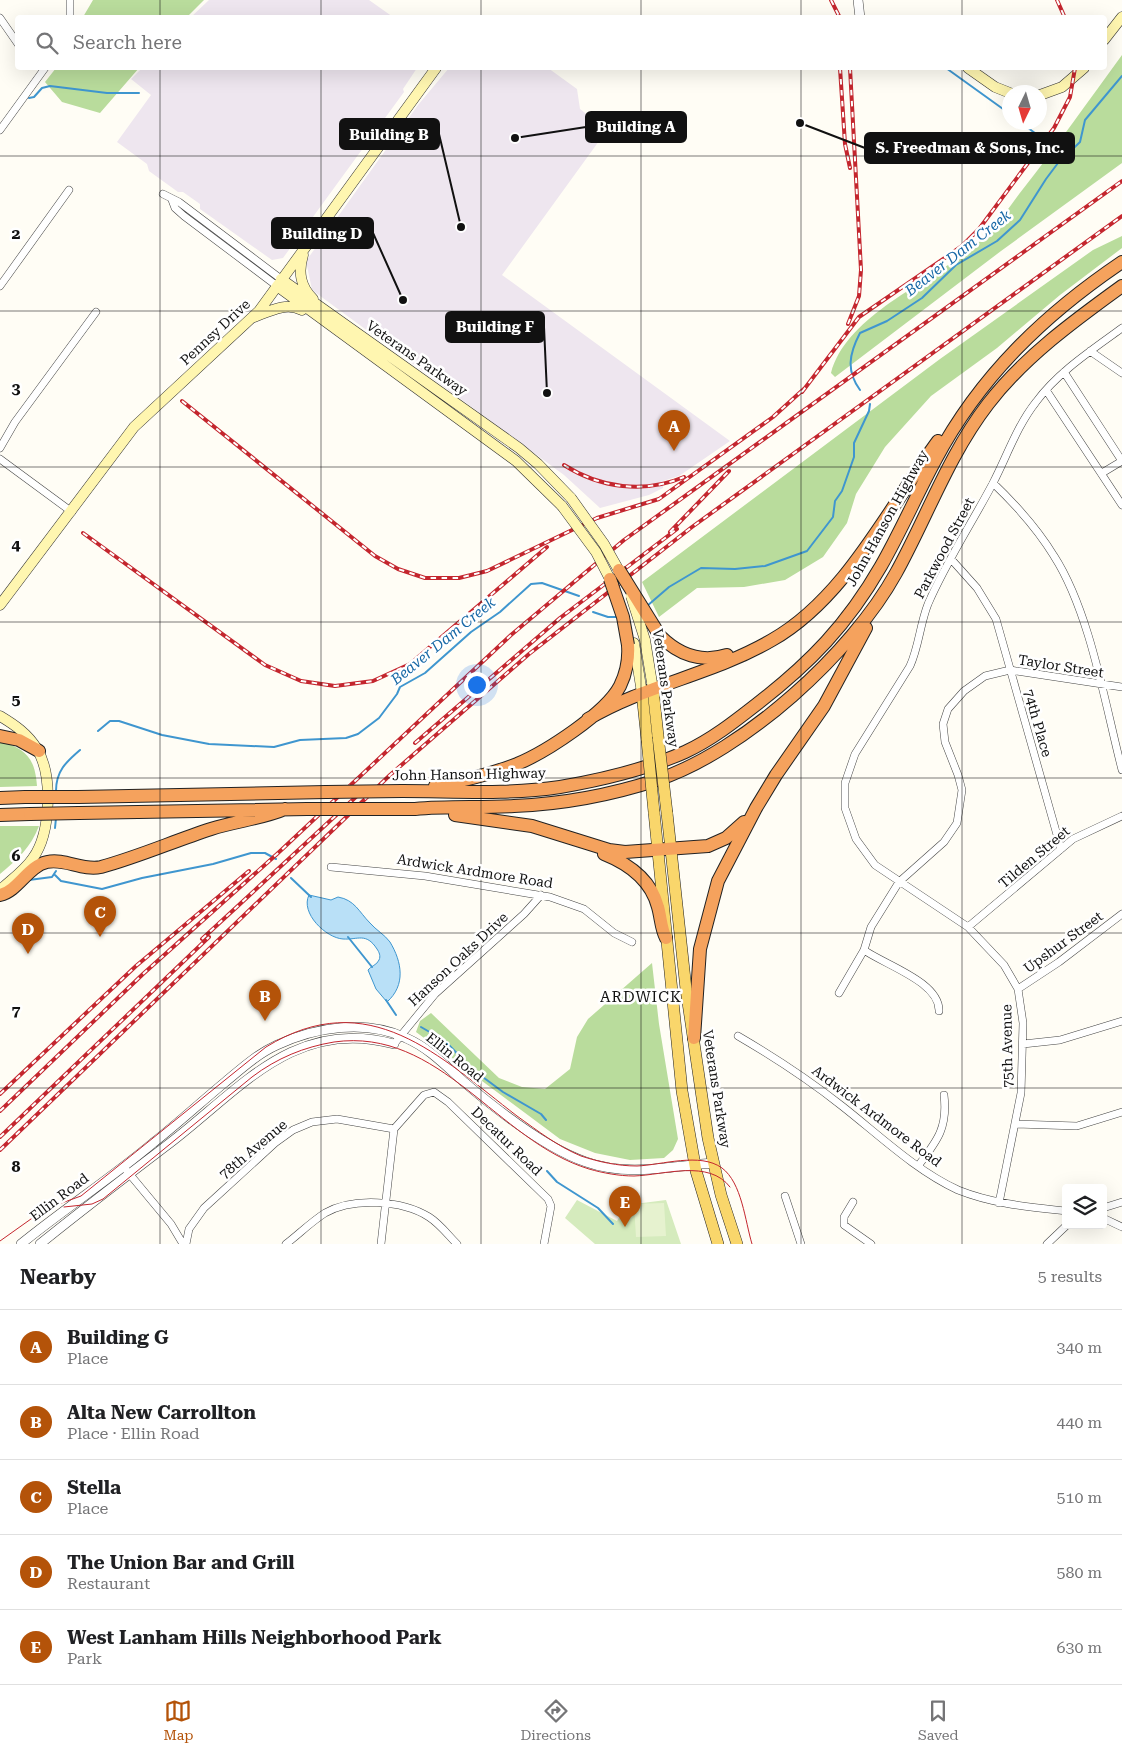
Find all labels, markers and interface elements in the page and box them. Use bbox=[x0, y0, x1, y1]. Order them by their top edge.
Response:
search box bbox=[15, 15, 1107, 70]
icon: search bbox=[33, 29, 61, 57]
text: Search here bbox=[73, 31, 182, 54]
north arrow bbox=[1002, 85, 1047, 130]
callout: Building A bbox=[586, 112, 686, 142]
text: Building A bbox=[596, 118, 676, 136]
callout: Building B bbox=[340, 119, 439, 149]
text: Building B bbox=[349, 126, 429, 144]
callout: S. Freedman & Sons, Inc. bbox=[865, 133, 1074, 163]
text: S. Freedman & Sons, Inc. bbox=[876, 139, 1064, 157]
water label: Beaver Dam Creek bbox=[901, 206, 1015, 301]
callout: Building D bbox=[272, 218, 373, 248]
text: 2 bbox=[12, 224, 21, 243]
text: Building D bbox=[282, 225, 362, 243]
street label: Pennsy Drive bbox=[177, 295, 253, 368]
callout: Building F bbox=[446, 312, 544, 342]
street label: Veterans Parkway bbox=[363, 317, 471, 399]
text: Building F bbox=[456, 318, 534, 336]
text: 3 bbox=[12, 379, 21, 398]
pin: A bbox=[658, 410, 690, 451]
street label: John Hanson Highway bbox=[843, 446, 932, 589]
street label: Parkwood Street bbox=[911, 495, 977, 601]
text: 4 bbox=[12, 535, 21, 554]
water label: Beaver Dam Creek bbox=[386, 593, 500, 689]
street label: Veterans Parkway bbox=[650, 628, 682, 749]
street label: Taylor Street bbox=[1017, 651, 1105, 681]
your location bbox=[464, 672, 490, 698]
street label: 74th Place bbox=[1021, 687, 1055, 759]
text: 5 bbox=[12, 690, 21, 709]
street label: John Hanson Highway bbox=[392, 765, 547, 783]
street label: Tilden Street bbox=[995, 823, 1073, 891]
text: 6 bbox=[12, 846, 21, 865]
street label: Ardwick Ardmore Road bbox=[396, 851, 554, 891]
pin: C bbox=[84, 896, 116, 937]
street label: Upshur Street bbox=[1020, 908, 1106, 976]
street label: Hanson Oaks Drive bbox=[405, 909, 511, 1009]
pin: D bbox=[12, 913, 44, 954]
pin: B bbox=[249, 980, 281, 1021]
district label: ARDWICK bbox=[600, 988, 682, 1006]
text: 7 bbox=[12, 1001, 21, 1020]
street label: 75th Avenue bbox=[998, 1004, 1016, 1088]
street label: Ellin Road bbox=[423, 1029, 487, 1085]
street label: Veterans Parkway bbox=[700, 1029, 734, 1150]
street label: Ardwick Ardmore Road bbox=[809, 1062, 945, 1170]
street label: Decatur Road bbox=[469, 1103, 546, 1179]
street label: 78th Avenue bbox=[216, 1116, 290, 1182]
text: 8 bbox=[12, 1157, 21, 1176]
street label: Ellin Road bbox=[27, 1170, 91, 1224]
map controls bbox=[1062, 1184, 1107, 1229]
button: layers bbox=[1062, 1184, 1107, 1229]
pin: E bbox=[609, 1186, 641, 1227]
text: Nearby bbox=[20, 1265, 96, 1289]
text: 5 results bbox=[1038, 1267, 1102, 1286]
text: Building G bbox=[67, 1326, 169, 1349]
text: A bbox=[30, 1338, 42, 1357]
text: 340 m bbox=[1056, 1338, 1102, 1357]
text: Place bbox=[67, 1349, 108, 1368]
text: Alta New Carrollton bbox=[67, 1401, 256, 1424]
text: B bbox=[30, 1413, 42, 1432]
text: 440 m bbox=[1056, 1413, 1102, 1432]
text: Place · Ellin Road bbox=[67, 1424, 199, 1443]
text: Stella bbox=[67, 1476, 121, 1499]
text: C bbox=[30, 1488, 42, 1507]
text: 510 m bbox=[1056, 1488, 1102, 1507]
text: Place bbox=[67, 1499, 108, 1518]
text: The Union Bar and Grill bbox=[67, 1551, 295, 1574]
text: D bbox=[30, 1563, 42, 1582]
text: 580 m bbox=[1056, 1563, 1102, 1582]
text: Restaurant bbox=[67, 1574, 150, 1593]
text: West Lanham Hills Neighborhood Park bbox=[67, 1626, 442, 1649]
text: E bbox=[31, 1638, 41, 1657]
text: 630 m bbox=[1056, 1638, 1102, 1657]
text: Park bbox=[67, 1649, 102, 1668]
tab: Map bbox=[164, 1697, 193, 1743]
tab: Directions bbox=[520, 1697, 591, 1743]
tab: Saved bbox=[918, 1697, 959, 1743]

